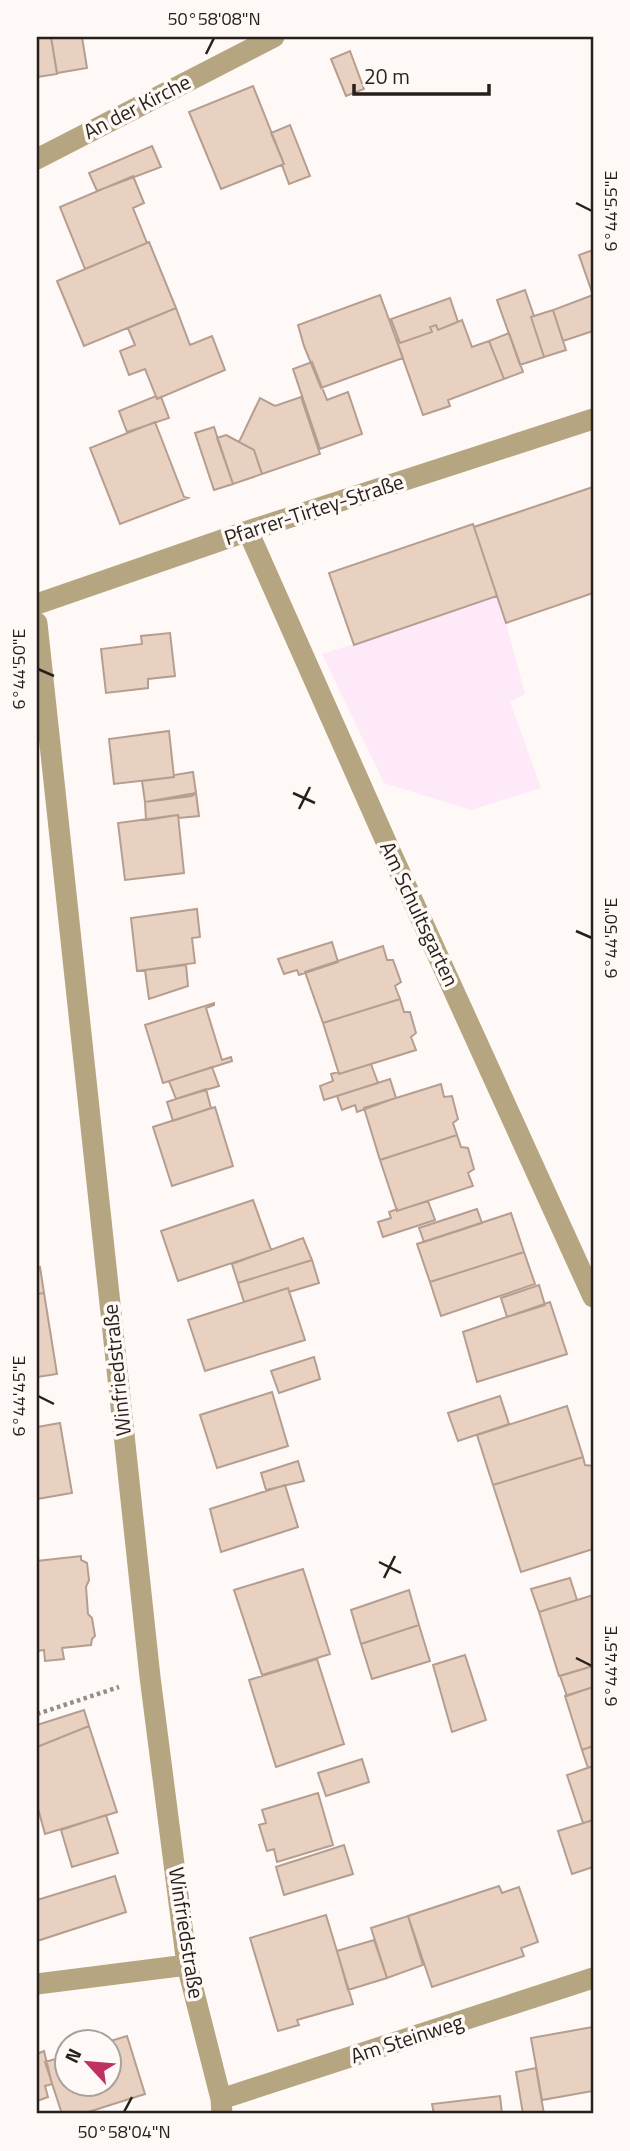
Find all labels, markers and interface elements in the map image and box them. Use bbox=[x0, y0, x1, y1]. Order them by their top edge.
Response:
text: 50°58'08"N bbox=[167, 5, 261, 32]
scale bar bbox=[354, 52, 488, 96]
text: 20 m bbox=[364, 60, 410, 92]
street label: An der Kirche bbox=[77, 65, 196, 147]
text: 6°44'55"E bbox=[597, 171, 624, 251]
street label: Pfarrer-Tirtey-Straße bbox=[220, 465, 408, 553]
text: 6°44'50"E bbox=[5, 629, 32, 709]
street label: Am Schultsgarten bbox=[372, 836, 468, 992]
text: 6°44'50"E bbox=[597, 898, 624, 978]
street label: Winfriedstraße bbox=[93, 1302, 139, 1438]
text: 6°44'45"E bbox=[5, 1356, 32, 1436]
text: 6°44'45"E bbox=[597, 1626, 624, 1706]
street label: Winfriedstraße bbox=[161, 1865, 213, 2001]
street label: Am Steinweg bbox=[346, 2005, 467, 2071]
north arrow bbox=[52, 2028, 122, 2098]
text: N bbox=[56, 2043, 88, 2068]
text: 50°58'04"N bbox=[77, 2118, 171, 2145]

